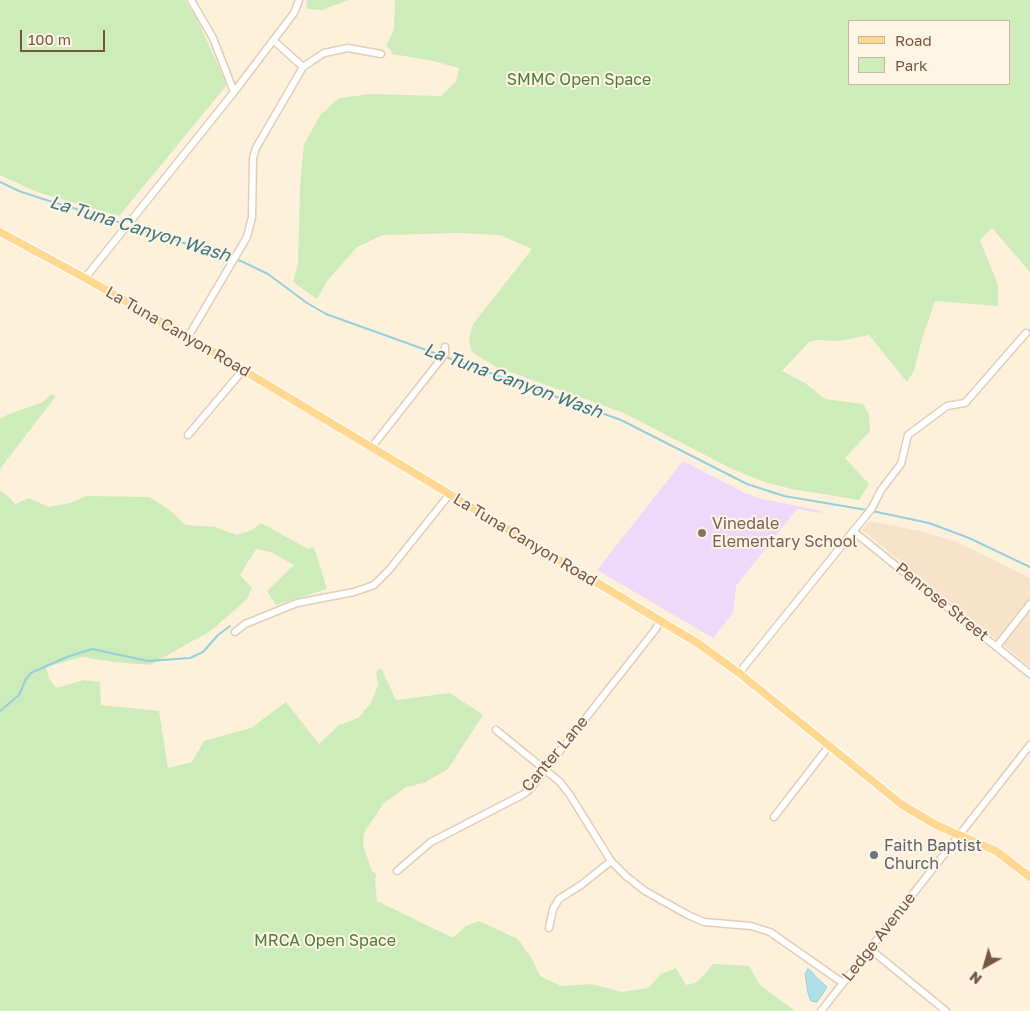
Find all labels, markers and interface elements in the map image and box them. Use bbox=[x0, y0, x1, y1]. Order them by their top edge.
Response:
scale bar bbox=[22, 20, 108, 52]
legend bbox=[848, 20, 1010, 85]
text: 100 m bbox=[28, 30, 71, 48]
text: Road bbox=[895, 31, 932, 49]
text: Park bbox=[895, 56, 927, 74]
park label: SMMC Open Space bbox=[507, 70, 651, 90]
water label: La Tuna Canyon Wash bbox=[47, 191, 233, 267]
street label: La Tuna Canyon Road bbox=[102, 283, 254, 381]
water label: La Tuna Canyon Wash bbox=[421, 339, 605, 423]
street label: La Tuna Canyon Road bbox=[450, 490, 600, 590]
place label: Vinedale Elementary School bbox=[712, 514, 857, 552]
marker: Vinedale Elementary School bbox=[696, 527, 708, 539]
street label: Penrose Street bbox=[892, 559, 992, 645]
street label: Canter Lane bbox=[518, 712, 592, 796]
place label: Faith Baptist Church bbox=[884, 836, 982, 874]
marker: Faith Baptist Church bbox=[868, 849, 880, 861]
street label: Ledge Avenue bbox=[838, 889, 920, 985]
park label: MRCA Open Space bbox=[254, 931, 396, 951]
north arrow bbox=[960, 941, 1010, 991]
text: N bbox=[966, 968, 985, 988]

